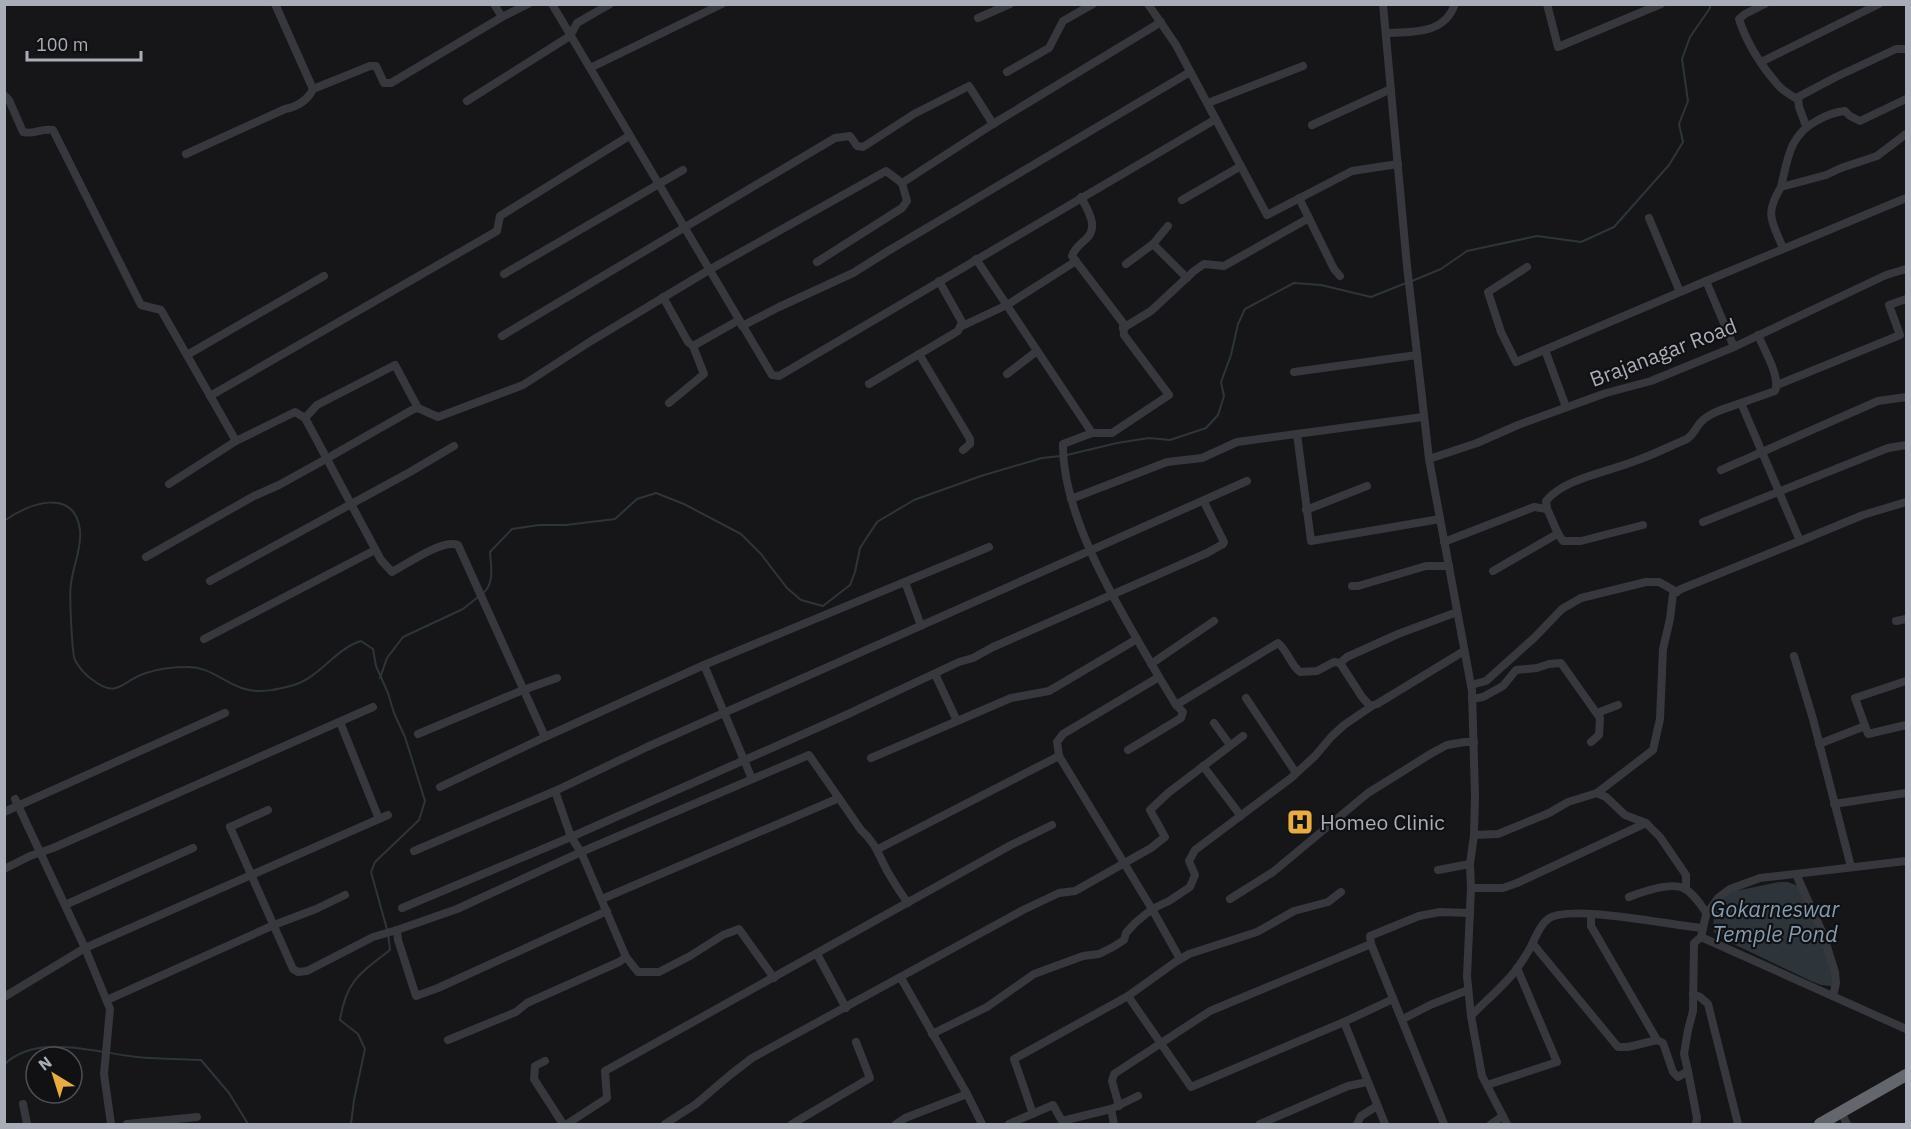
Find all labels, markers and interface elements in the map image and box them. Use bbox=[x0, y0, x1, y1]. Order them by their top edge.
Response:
scale bar bbox=[27, 24, 141, 62]
text: 100 m bbox=[36, 33, 88, 56]
street label: Brajanagar Road bbox=[1585, 311, 1741, 393]
hospital icon: Homeo Clinic bbox=[1285, 807, 1315, 837]
place label: Homeo Clinic bbox=[1320, 808, 1445, 836]
water label: Gokarneswar Temple Pond bbox=[1711, 894, 1840, 948]
north arrow bbox=[24, 1045, 84, 1105]
text: N bbox=[34, 1052, 55, 1075]

